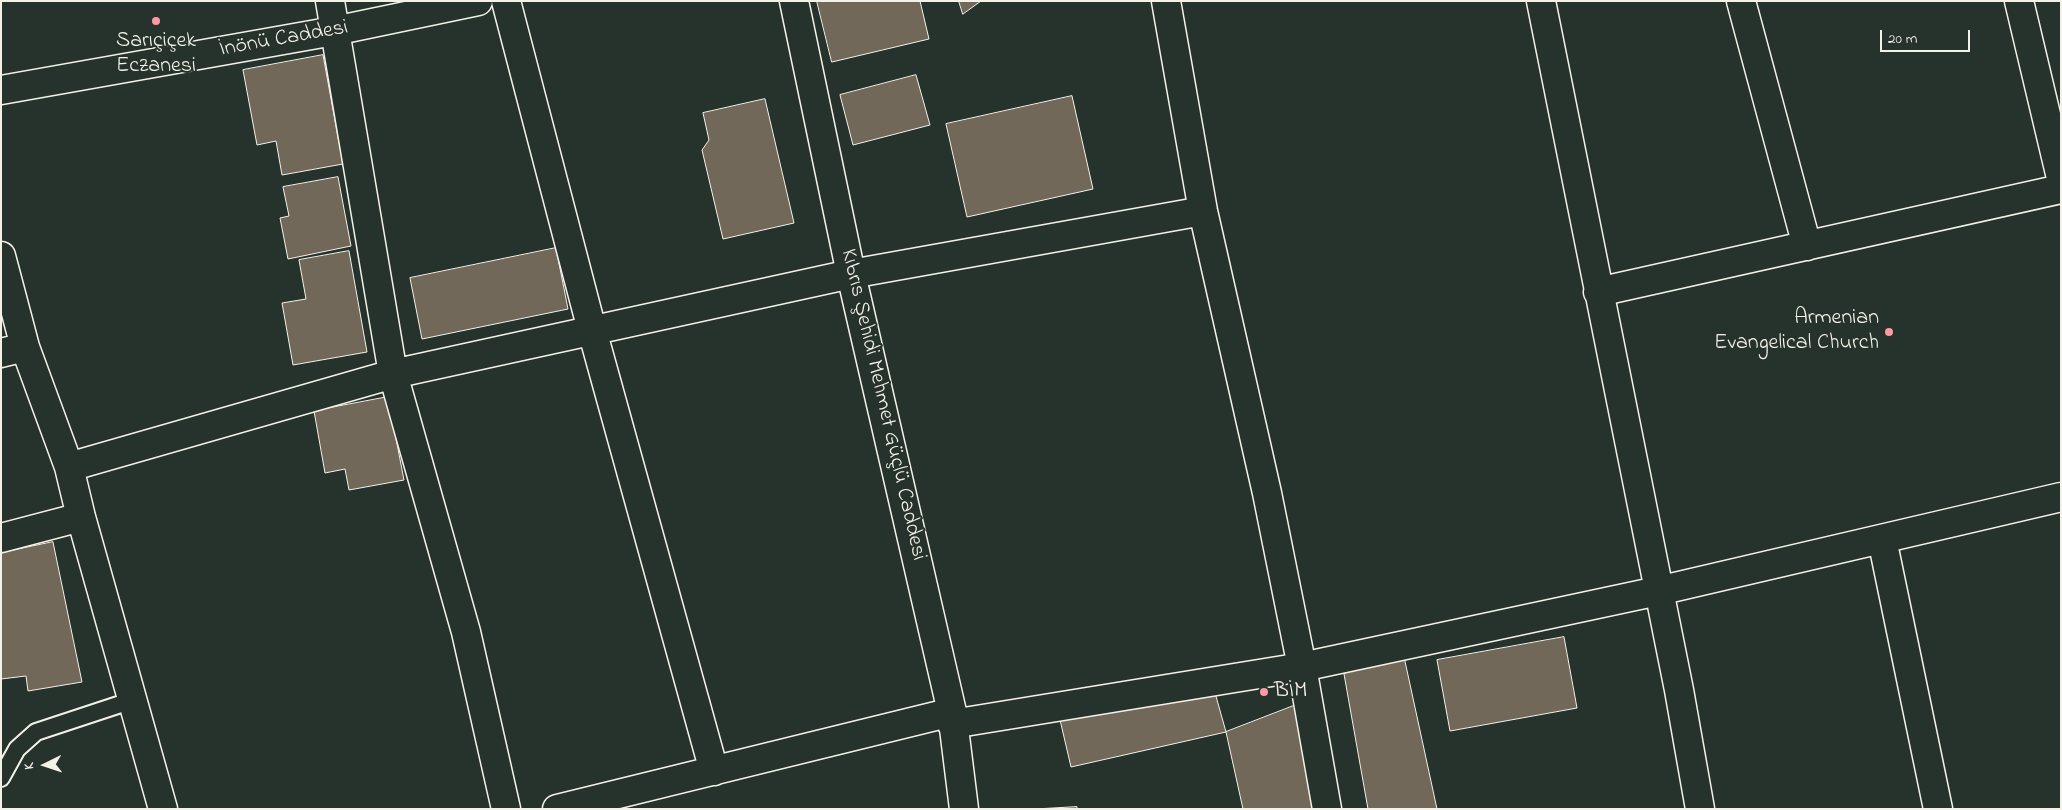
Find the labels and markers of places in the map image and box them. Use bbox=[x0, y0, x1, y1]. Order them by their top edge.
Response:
marker: Sarıçiçek Eczanesi bbox=[150, 15, 162, 27]
place label: Sarıçiçek Eczanesi bbox=[116, 29, 196, 80]
place label: Armenian Evangelical Church bbox=[1714, 306, 1879, 358]
marker: Armenian Evangelical Church bbox=[1883, 326, 1895, 338]
place label: BİM bbox=[1274, 679, 1307, 705]
marker: BİM bbox=[1258, 686, 1270, 698]

